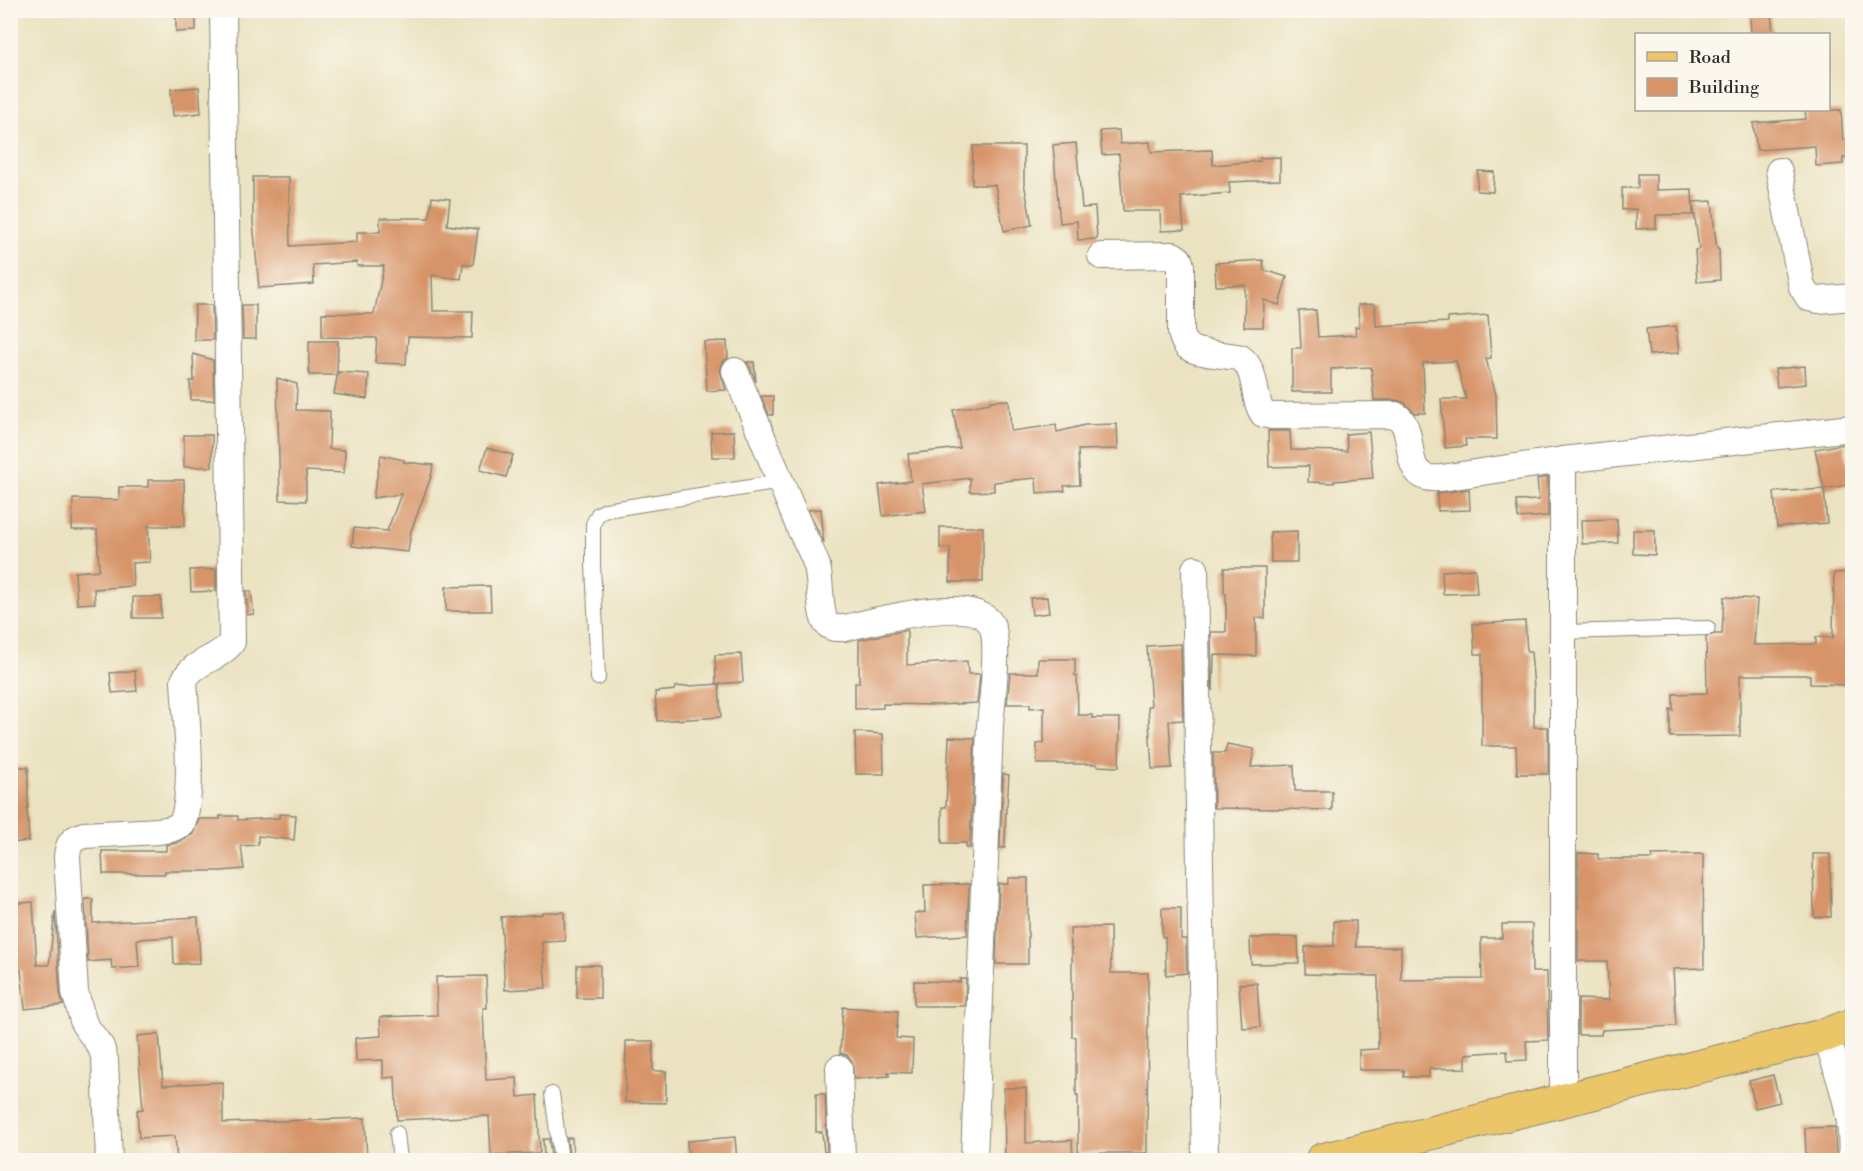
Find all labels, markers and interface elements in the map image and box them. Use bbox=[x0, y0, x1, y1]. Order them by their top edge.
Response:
legend bbox=[1635, 33, 1830, 111]
text: Road bbox=[1689, 46, 1732, 69]
text: Building bbox=[1688, 76, 1760, 99]

